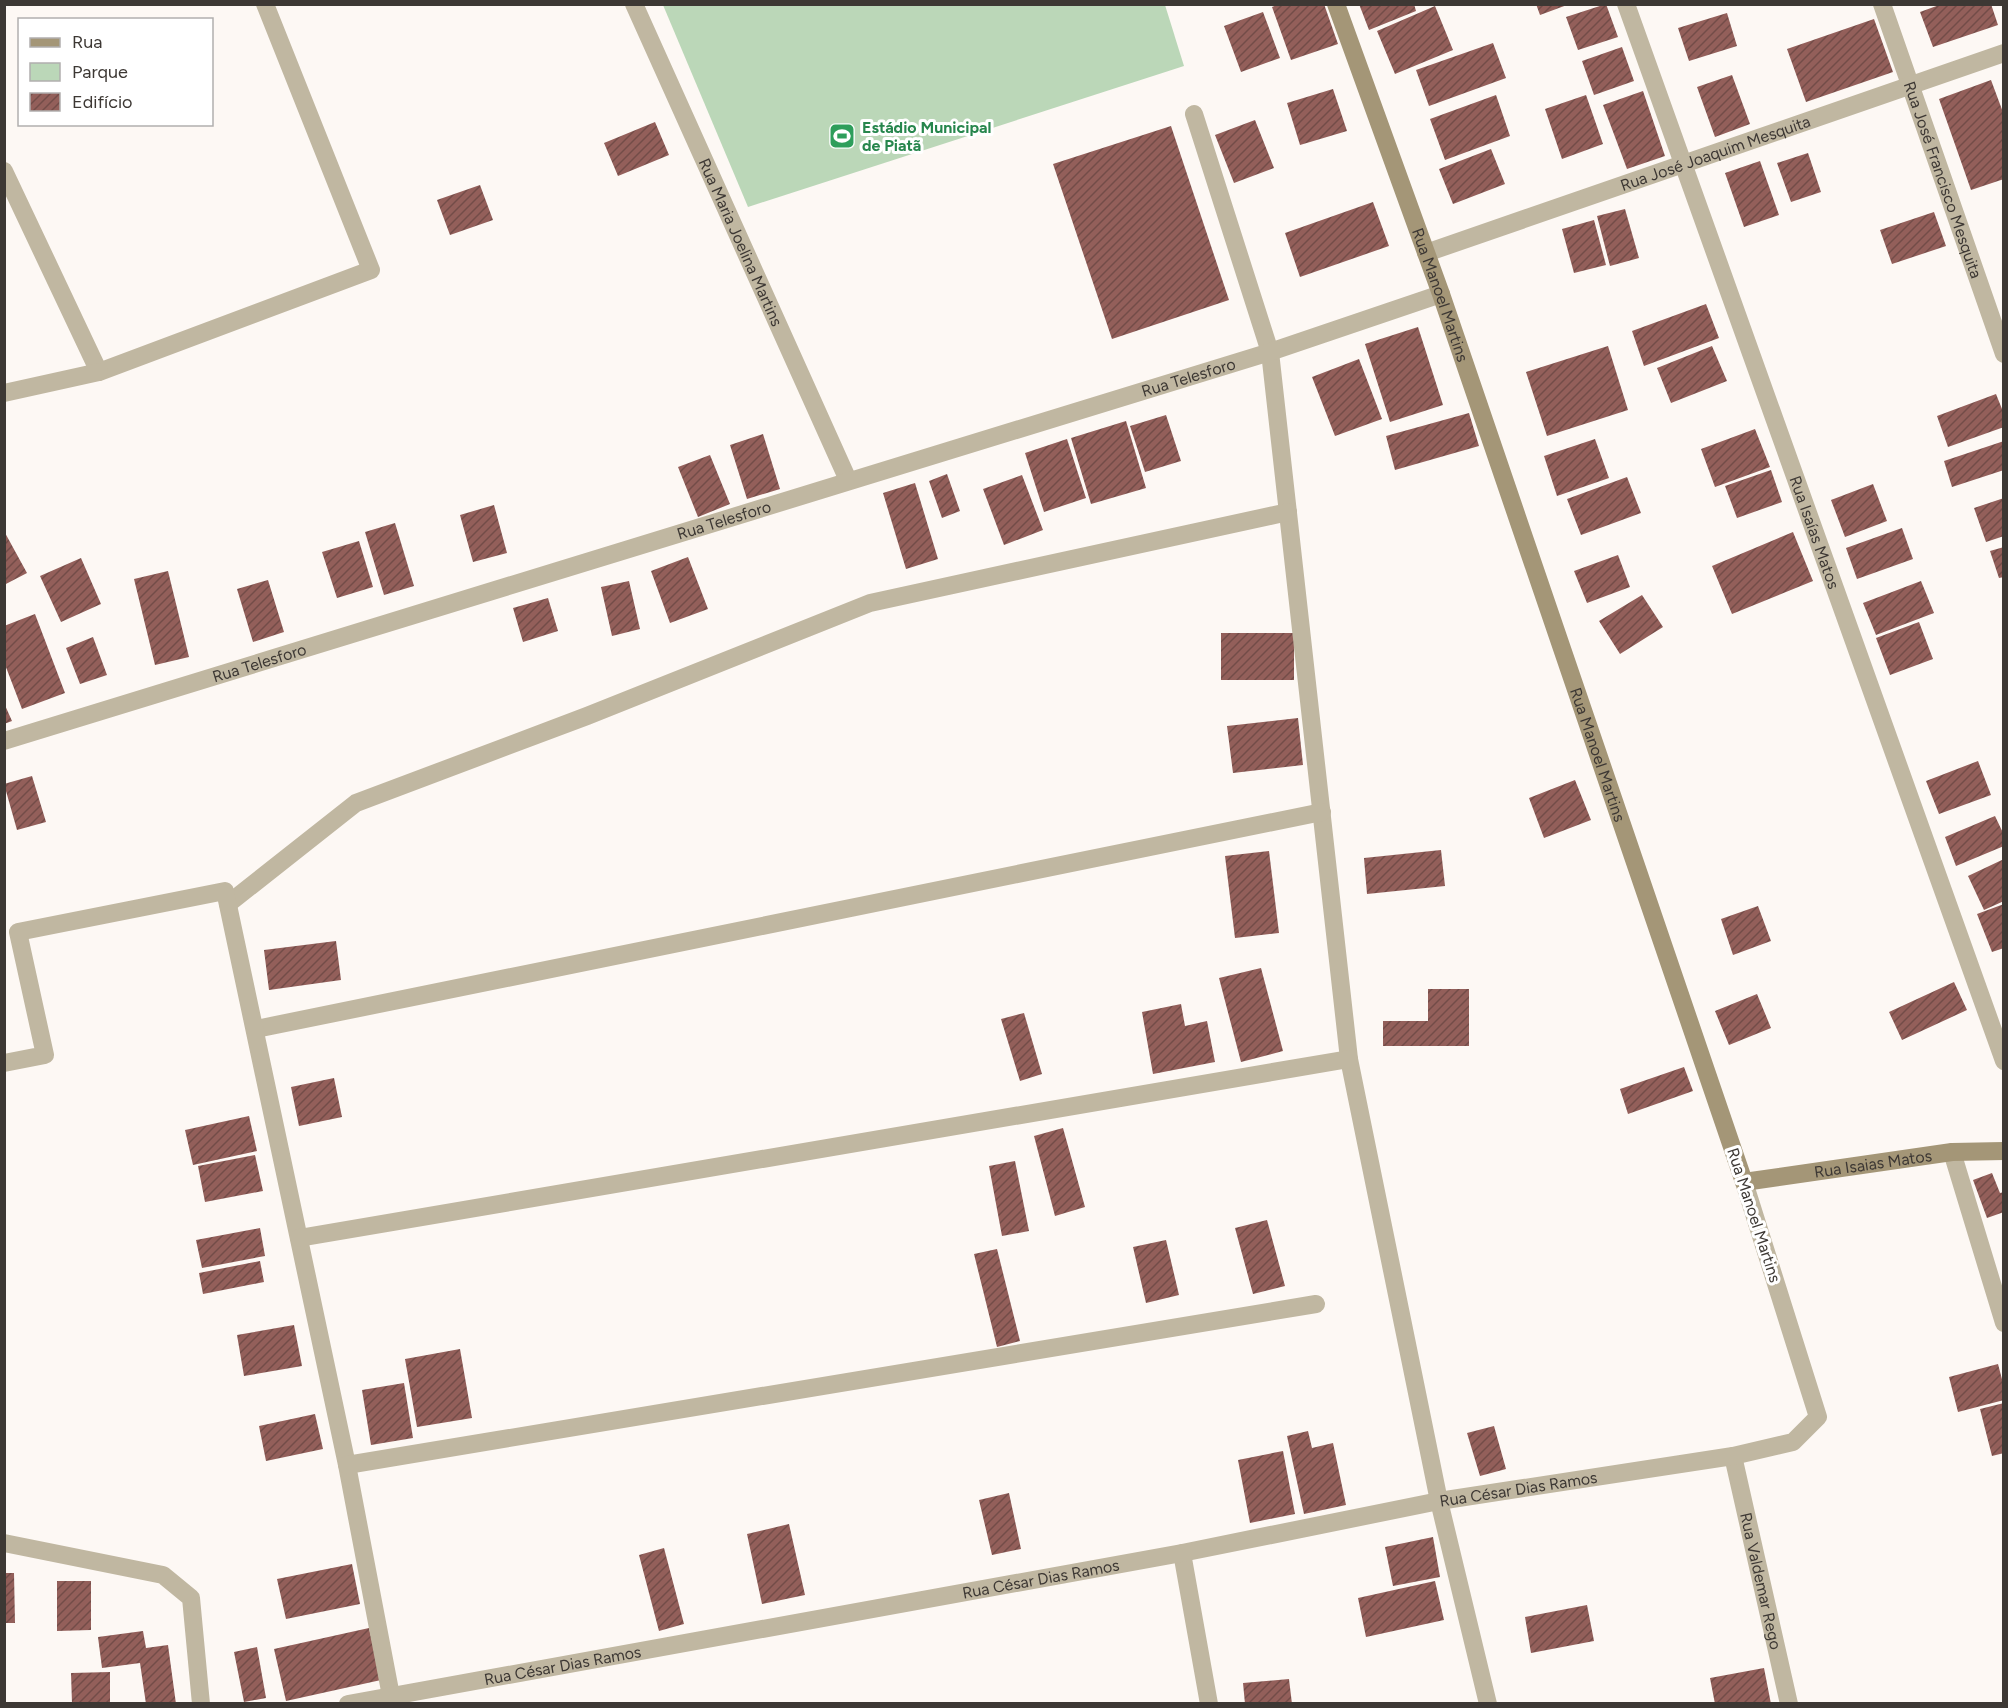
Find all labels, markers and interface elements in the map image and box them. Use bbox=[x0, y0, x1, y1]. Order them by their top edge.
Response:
legend bbox=[18, 18, 213, 126]
text: Rua bbox=[72, 31, 103, 53]
text: Parque bbox=[72, 61, 128, 83]
street label: Rua José Francisco Mesquita bbox=[1900, 79, 1986, 281]
text: Edifício bbox=[72, 91, 133, 113]
street label: Rua José Joaquim Mesquita bbox=[1618, 111, 1813, 195]
place label: Estádio Municipal de Piatã bbox=[862, 118, 992, 155]
sports icon: Estádio Municipal de Piatã bbox=[827, 121, 857, 151]
street label: Rua Maria Joelina Martins bbox=[695, 155, 787, 329]
street label: Rua Manoel Martins bbox=[1408, 225, 1473, 364]
street label: Rua Telesforo bbox=[1139, 354, 1238, 400]
street label: Rua Isaías Matos bbox=[1786, 473, 1844, 591]
street label: Rua Telesforo bbox=[674, 496, 773, 543]
street label: Rua Telesforo bbox=[210, 639, 309, 686]
street label: Rua Manoel Martins bbox=[1566, 685, 1630, 824]
street label: Rua Manoel Martins bbox=[1723, 1145, 1785, 1285]
street label: Rua Isaias Matos bbox=[1813, 1146, 1933, 1181]
street label: Rua César Dias Ramos bbox=[1438, 1467, 1598, 1510]
street label: Rua Valdemar Rego bbox=[1737, 1510, 1786, 1651]
street label: Rua César Dias Ramos bbox=[961, 1555, 1121, 1602]
street label: Rua César Dias Ramos bbox=[482, 1642, 643, 1689]

